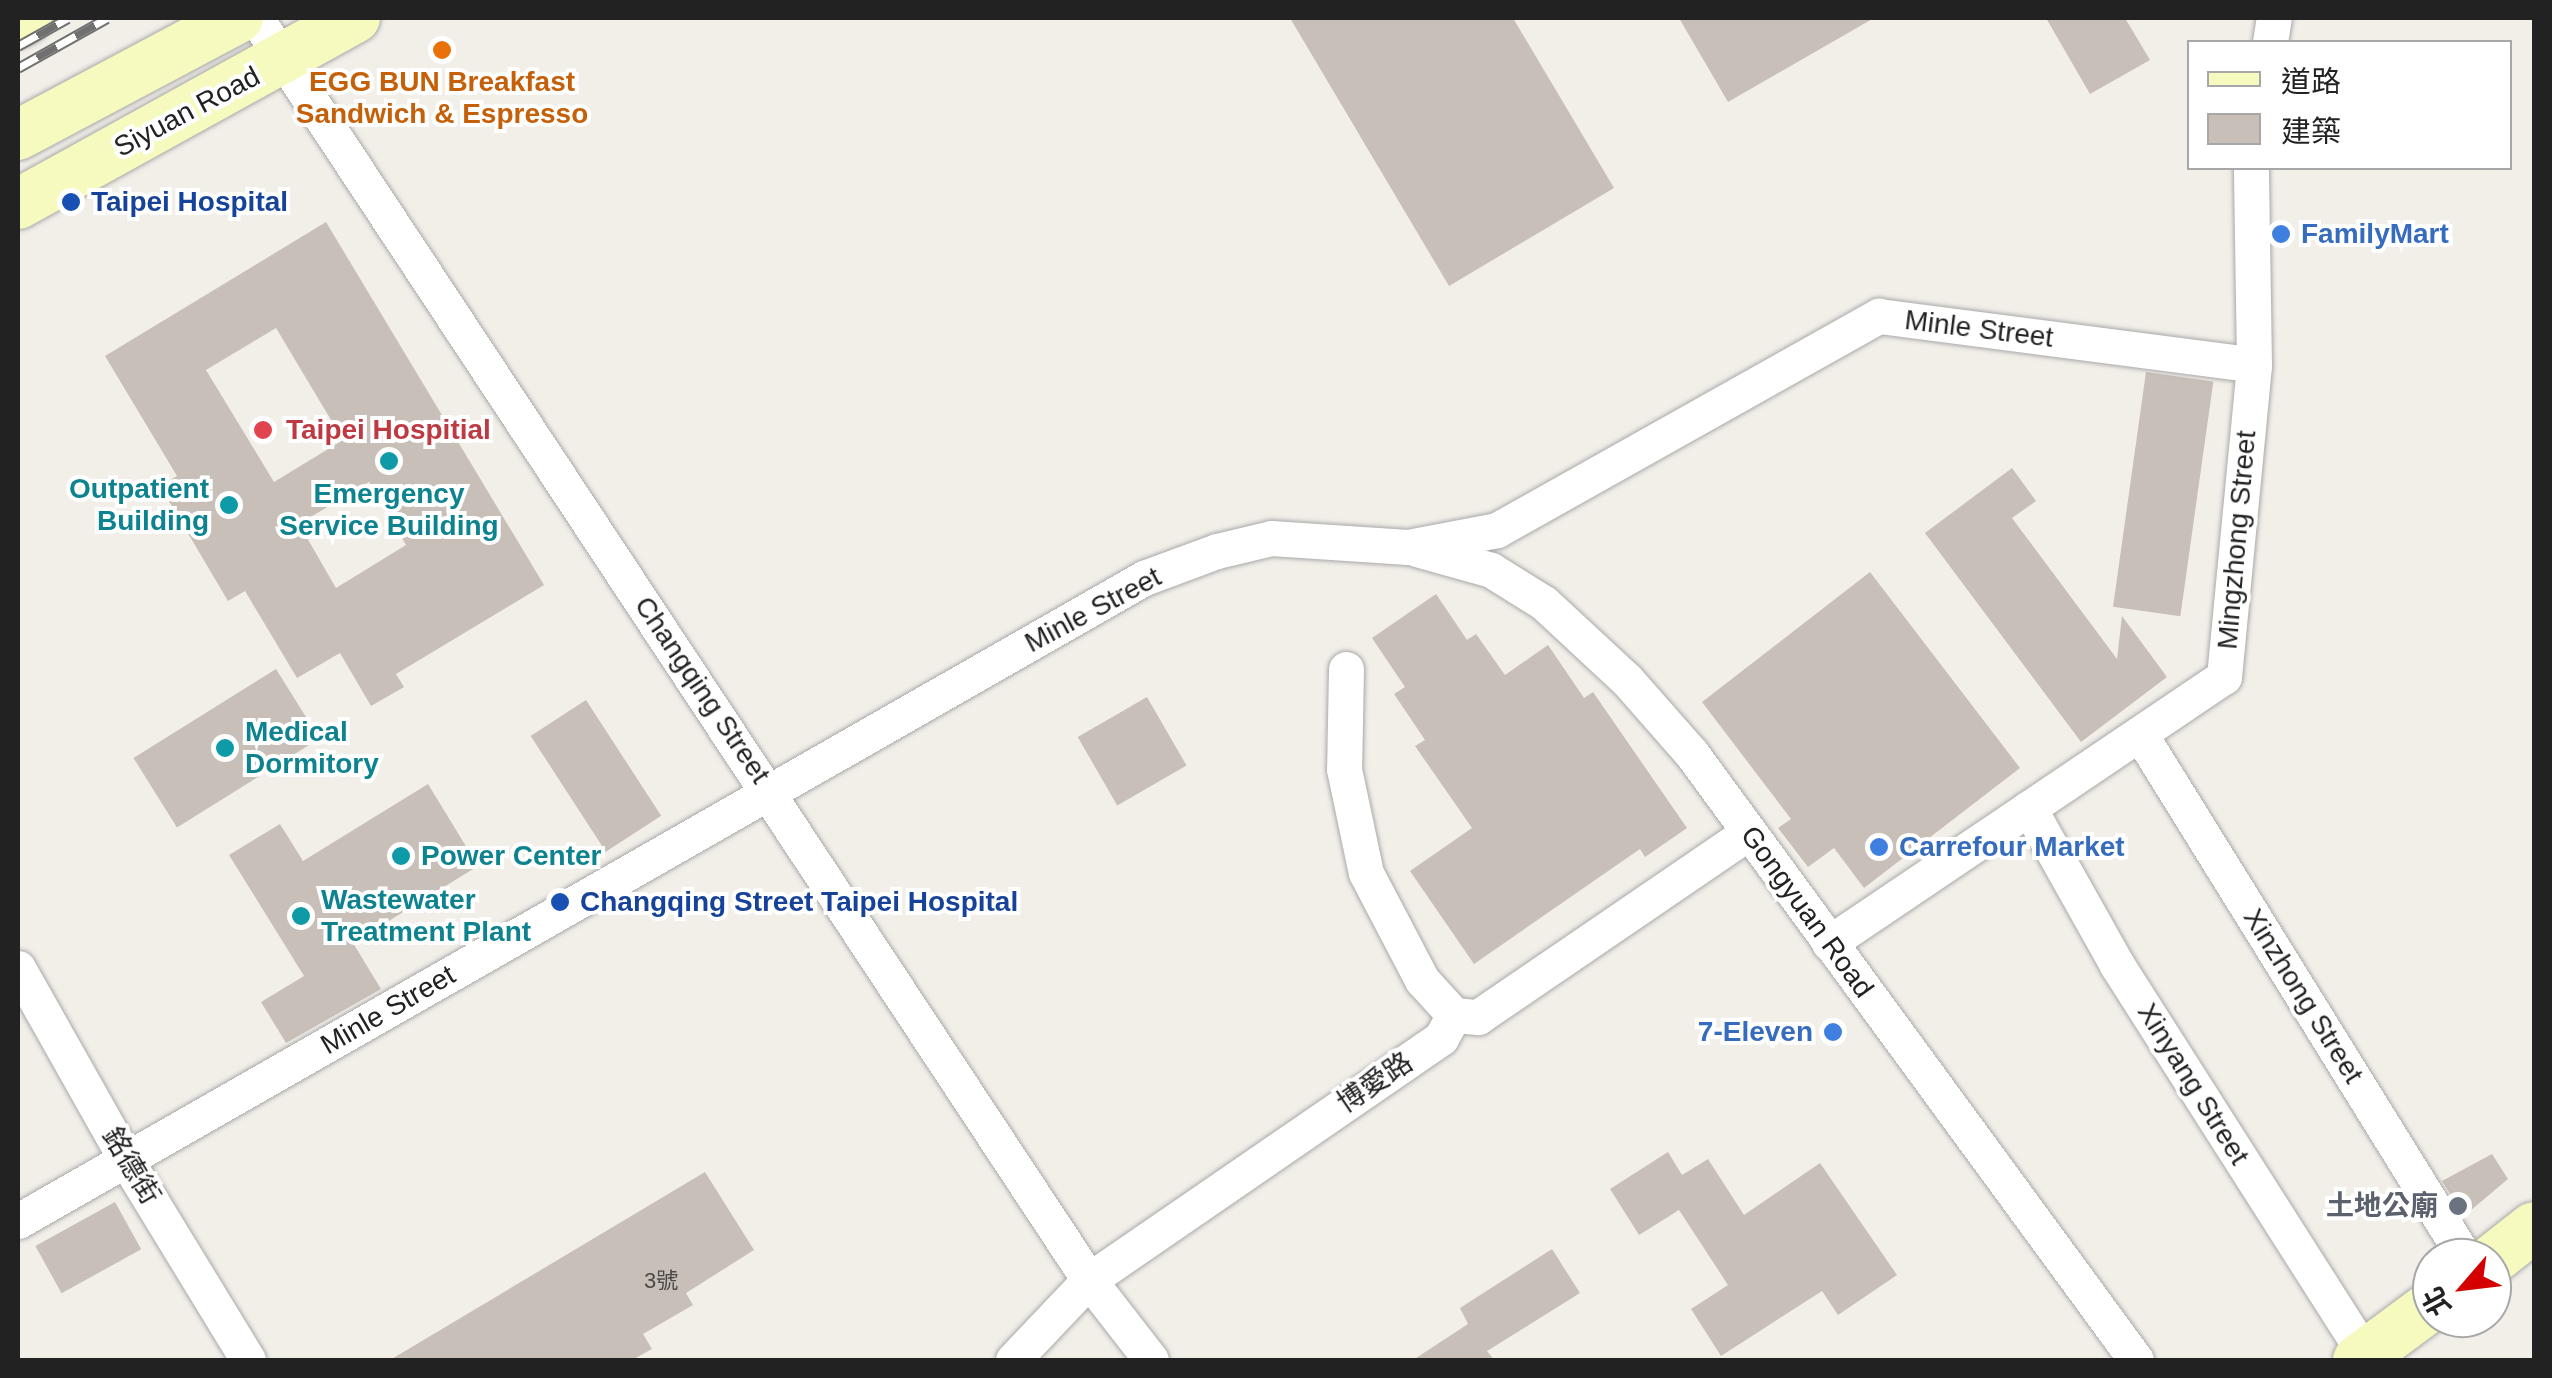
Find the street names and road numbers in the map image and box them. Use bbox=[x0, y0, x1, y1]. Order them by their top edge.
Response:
street label: Siyuan Road bbox=[108, 60, 266, 164]
street label: Minle Street bbox=[1903, 303, 2055, 355]
street label: Mingzhong Street bbox=[2211, 429, 2263, 651]
street label: Minle Street bbox=[1019, 560, 1167, 660]
street label: Changqing Street bbox=[627, 590, 777, 790]
street label: Gongyuan Road bbox=[1733, 820, 1881, 1004]
street label: Xinzhong Street bbox=[2236, 903, 2370, 1089]
street label: Minle Street bbox=[315, 958, 461, 1062]
street label: Xinyang Street bbox=[2130, 997, 2256, 1171]
street label: 博愛路 bbox=[1331, 1046, 1419, 1120]
street label: 銘德街 bbox=[95, 1121, 167, 1211]

